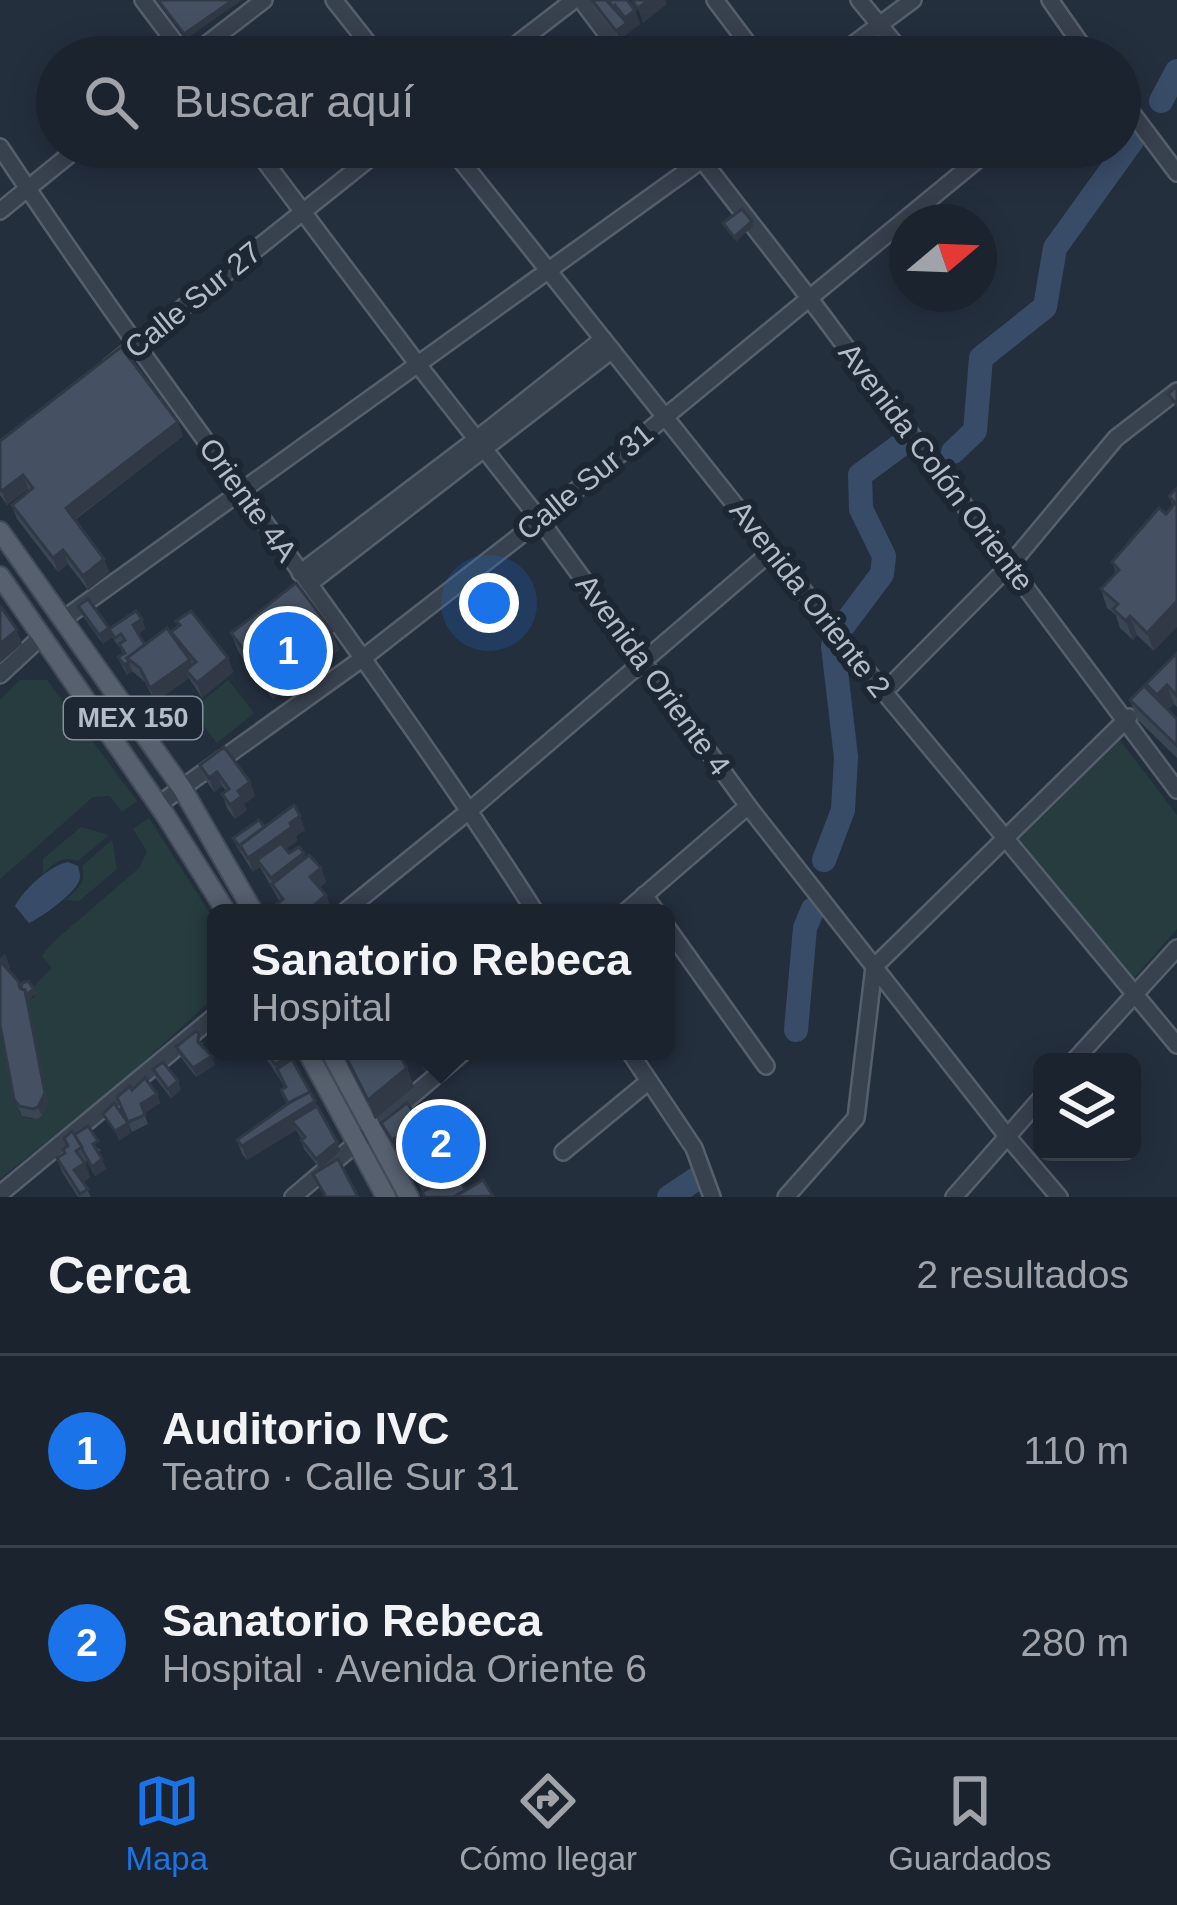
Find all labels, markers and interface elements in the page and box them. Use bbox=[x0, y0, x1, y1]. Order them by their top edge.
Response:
search box bbox=[36, 36, 1141, 168]
icon: search bbox=[78, 69, 144, 135]
text: Buscar aquí bbox=[174, 76, 414, 127]
north arrow bbox=[889, 204, 997, 312]
street label: Calle Sur 27 bbox=[118, 235, 267, 364]
street label: Avenida Colón Oriente bbox=[833, 336, 1040, 597]
street label: Calle Sur 31 bbox=[510, 417, 659, 546]
street label: Oriente 4A bbox=[193, 432, 304, 567]
street label: Avenida Oriente 2 bbox=[724, 494, 897, 703]
street label: Avenida Oriente 4 bbox=[570, 568, 737, 781]
your location bbox=[459, 573, 519, 633]
pin: 1 bbox=[249, 606, 327, 696]
road number: MEX 150 bbox=[64, 697, 202, 739]
popup bbox=[207, 904, 675, 1060]
text: Sanatorio Rebeca bbox=[251, 934, 631, 985]
text: Hospital bbox=[251, 986, 392, 1029]
map controls bbox=[1033, 1053, 1141, 1161]
button: layers bbox=[1033, 1053, 1141, 1161]
pin: 2 bbox=[402, 1099, 480, 1189]
text: Cerca bbox=[48, 1247, 190, 1304]
text: 2 resultados bbox=[917, 1253, 1129, 1296]
text: Auditorio IVC bbox=[162, 1403, 449, 1454]
text: 1 bbox=[76, 1429, 98, 1472]
text: 110 m bbox=[1024, 1429, 1129, 1472]
text: Teatro · Calle Sur 31 bbox=[162, 1455, 520, 1498]
text: Sanatorio Rebeca bbox=[162, 1595, 542, 1646]
text: 2 bbox=[76, 1621, 98, 1664]
text: 280 m bbox=[1021, 1621, 1129, 1664]
text: Hospital · Avenida Oriente 6 bbox=[162, 1647, 647, 1690]
tab: Mapa bbox=[126, 1768, 208, 1878]
tab: Cómo llegar bbox=[459, 1768, 637, 1878]
tab: Guardados bbox=[888, 1768, 1051, 1878]

